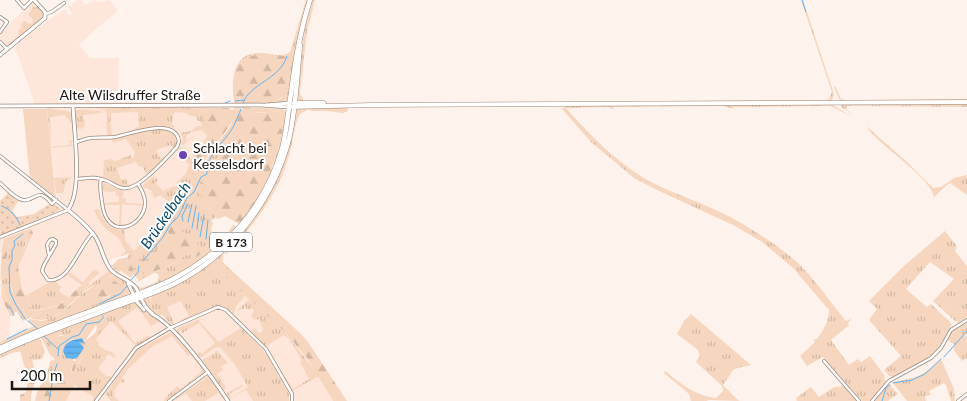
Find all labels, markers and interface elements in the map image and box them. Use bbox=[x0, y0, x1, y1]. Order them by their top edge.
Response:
street label: Alte Wilsdruffer Straße bbox=[59, 86, 201, 103]
place label: Schlacht bei Kesselsdorf bbox=[193, 139, 267, 172]
marker: Schlacht bei Kesselsdorf bbox=[177, 149, 189, 161]
water label: Brückelbach bbox=[136, 178, 194, 252]
road number: B 173 bbox=[210, 232, 252, 252]
scale bar bbox=[12, 358, 90, 390]
text: 200 m bbox=[20, 366, 62, 384]

